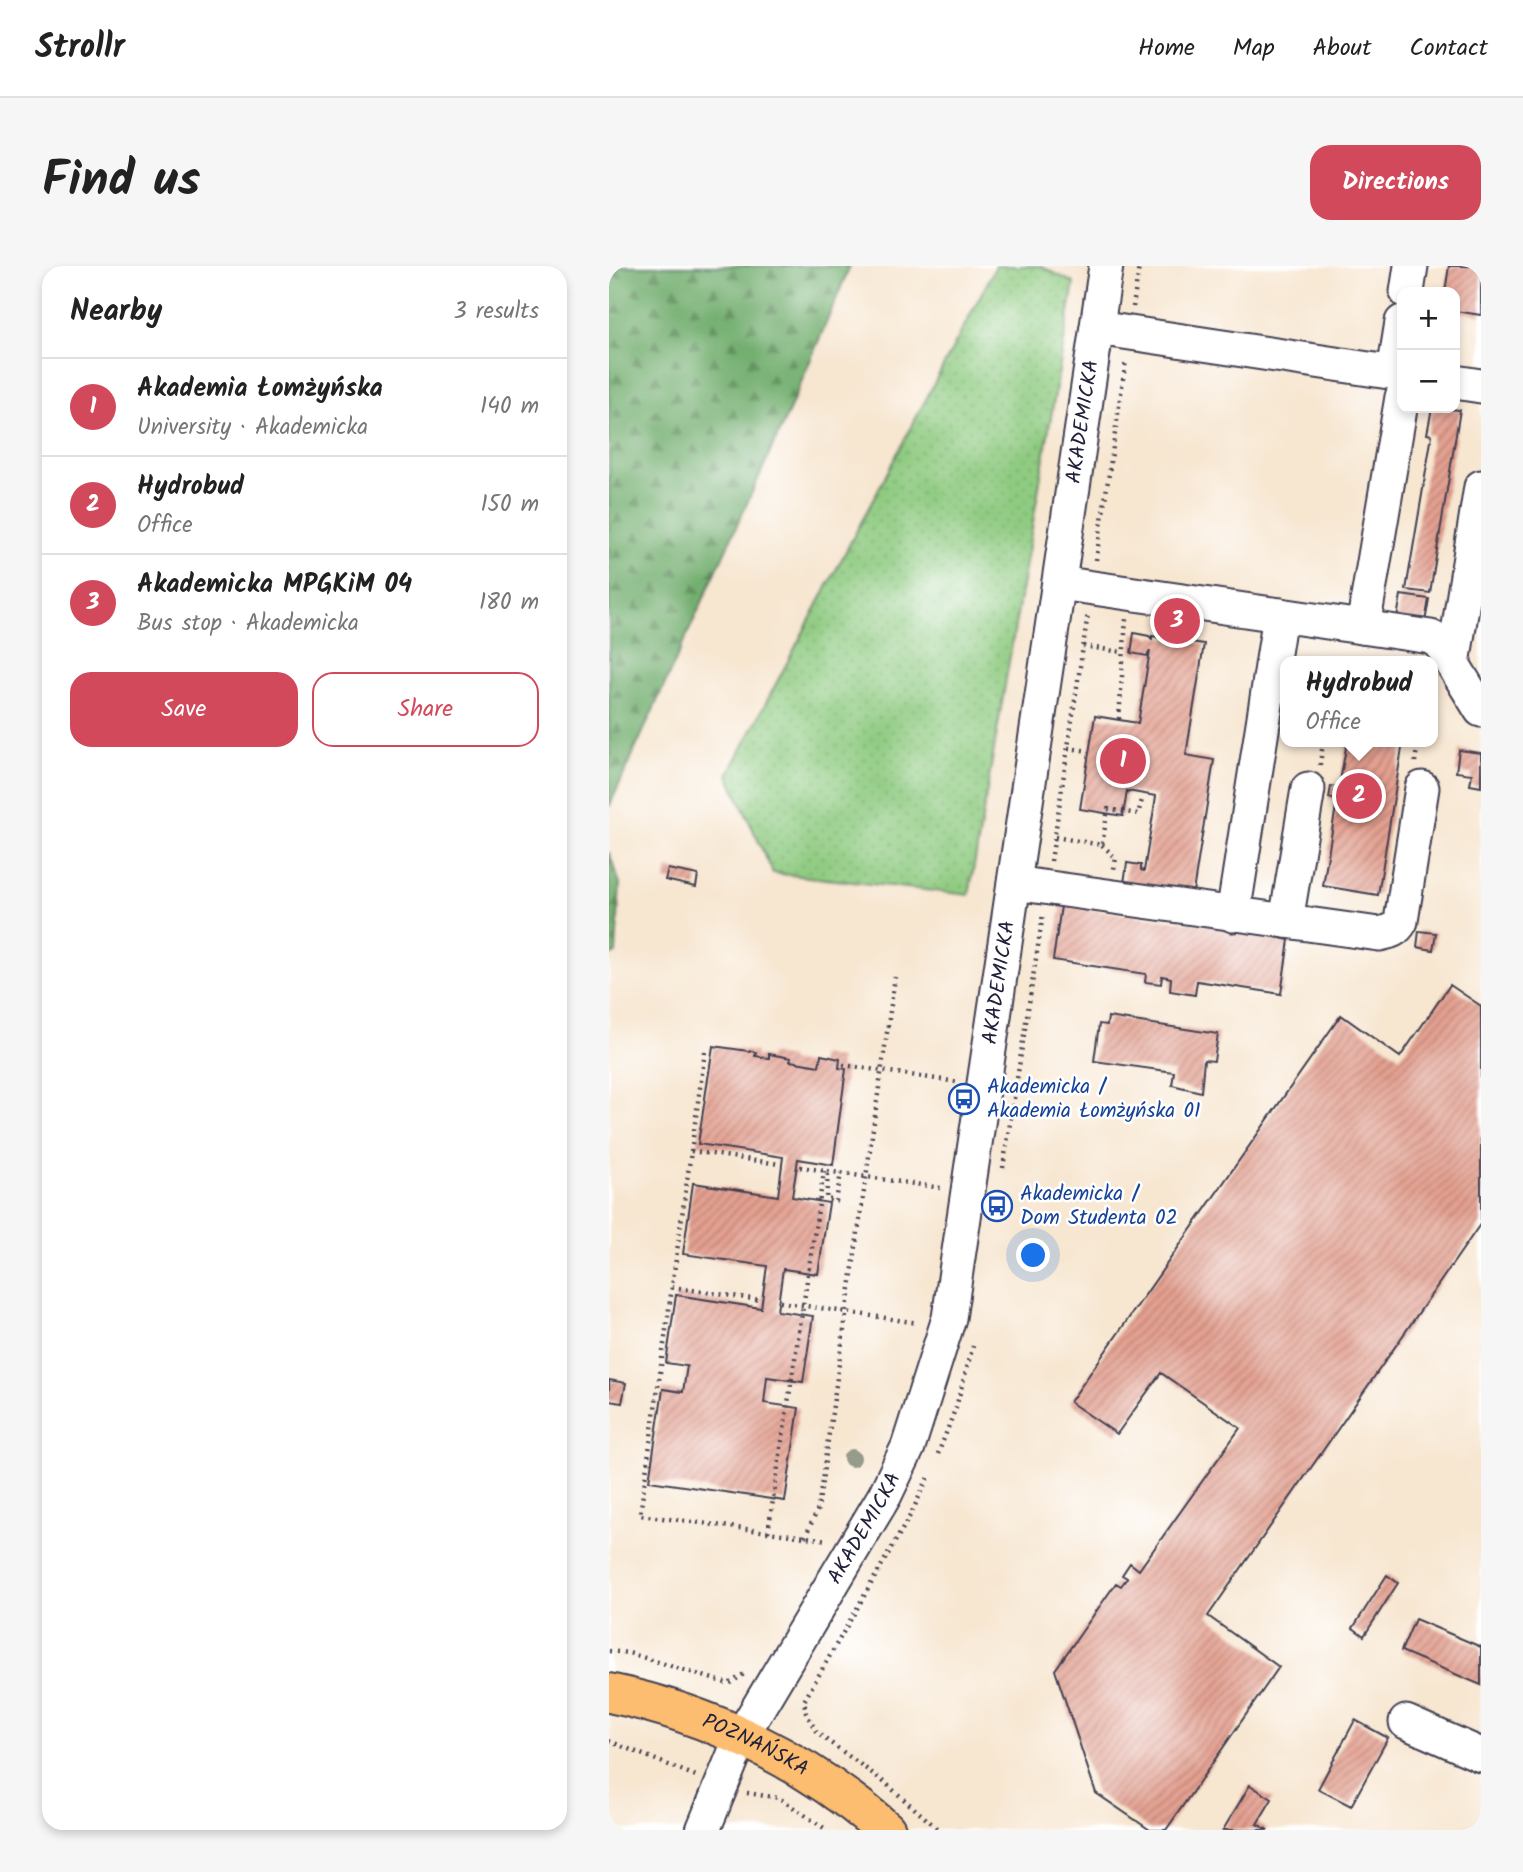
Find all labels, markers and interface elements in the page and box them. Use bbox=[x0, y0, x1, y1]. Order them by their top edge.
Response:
text: Strollr bbox=[35, 22, 125, 75]
text: Home bbox=[1138, 29, 1195, 68]
text: Map bbox=[1233, 29, 1275, 68]
text: About bbox=[1313, 29, 1371, 68]
text: Contact bbox=[1409, 29, 1488, 68]
text: Find us bbox=[42, 143, 200, 221]
button: Directions bbox=[1310, 145, 1481, 220]
map controls bbox=[1397, 287, 1460, 413]
button: + bbox=[1397, 287, 1460, 350]
text: Nearby bbox=[70, 288, 162, 336]
text: 3 results bbox=[453, 294, 539, 330]
button: − bbox=[1397, 350, 1460, 413]
street label: AKADEMICKA bbox=[1057, 357, 1108, 486]
text: Akademia Łomżyńska bbox=[137, 368, 383, 410]
text: 1 bbox=[90, 389, 96, 425]
text: 140 m bbox=[480, 389, 539, 425]
text: University · Akademicka bbox=[137, 410, 368, 446]
text: Hydrobud bbox=[137, 466, 244, 508]
text: 2 bbox=[86, 487, 100, 523]
text: 150 m bbox=[480, 487, 539, 523]
text: Office bbox=[137, 508, 192, 544]
text: Akademicka MPGKiM 04 bbox=[137, 564, 412, 606]
text: 3 bbox=[87, 585, 99, 621]
text: 180 m bbox=[479, 585, 539, 621]
pin: 3 bbox=[1154, 595, 1200, 647]
text: Bus stop · Akademicka bbox=[137, 606, 359, 642]
popup bbox=[1280, 656, 1438, 747]
text: Hydrobud bbox=[1305, 663, 1413, 705]
button: Save bbox=[70, 672, 298, 747]
button: Share bbox=[312, 672, 539, 747]
text: Office bbox=[1305, 705, 1361, 741]
pin: 1 bbox=[1100, 735, 1146, 787]
pin: 2 bbox=[1336, 770, 1382, 822]
street label: AKADEMICKA bbox=[974, 918, 1025, 1046]
place label: Akademicka / Akademia Łomżyńska 01 bbox=[987, 1071, 1201, 1128]
bus stop icon: Akademicka / Akademia Łomżyńska 01 bbox=[947, 1082, 981, 1116]
place label: Akademicka / Dom Studenta 02 bbox=[1020, 1178, 1178, 1235]
bus stop icon: Akademicka / Dom Studenta 02 bbox=[980, 1189, 1014, 1223]
your location bbox=[1016, 1238, 1050, 1272]
street label: AKADEMICKA bbox=[819, 1467, 910, 1591]
street label: POZNAŃSKA bbox=[698, 1705, 815, 1785]

